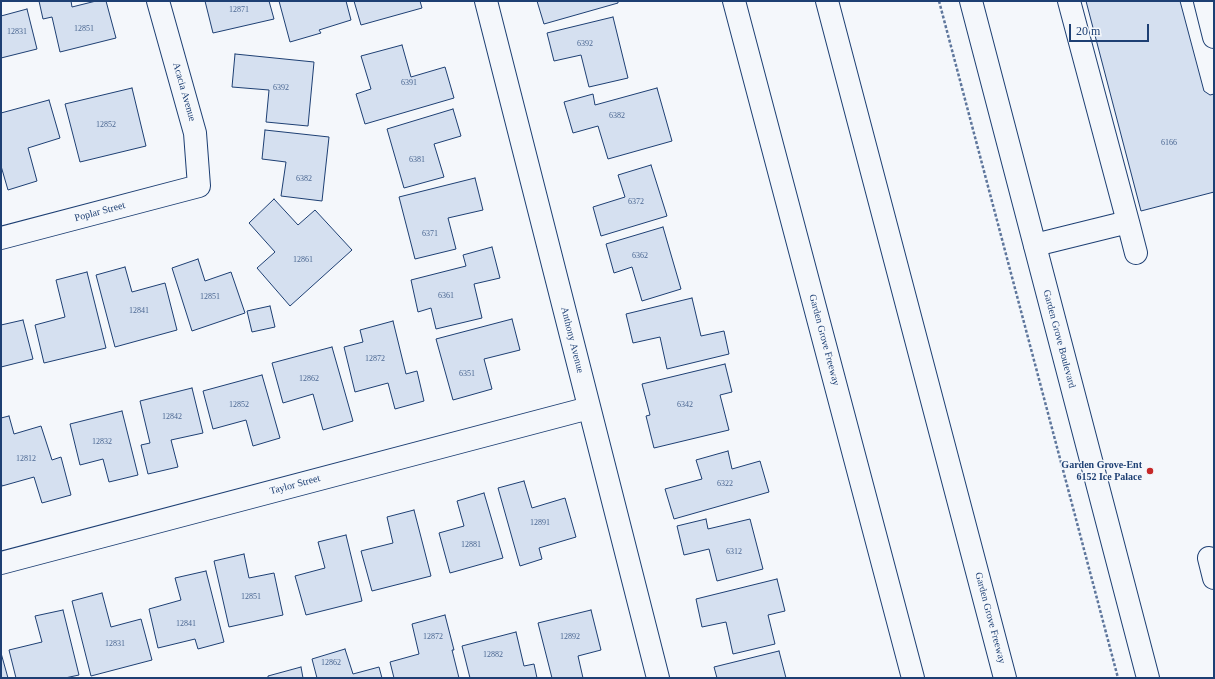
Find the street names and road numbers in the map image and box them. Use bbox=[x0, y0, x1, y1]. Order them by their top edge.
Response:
street label: Acacia Avenue bbox=[170, 61, 198, 123]
street label: Poplar Street bbox=[73, 199, 127, 225]
street label: Garden Grove Boulevard bbox=[1040, 289, 1078, 389]
street label: Garden Grove Freeway bbox=[806, 293, 842, 387]
street label: Anthony Avenue bbox=[558, 306, 586, 374]
street label: Taylor Street bbox=[268, 473, 322, 497]
street label: Garden Grove Freeway bbox=[972, 571, 1008, 665]

